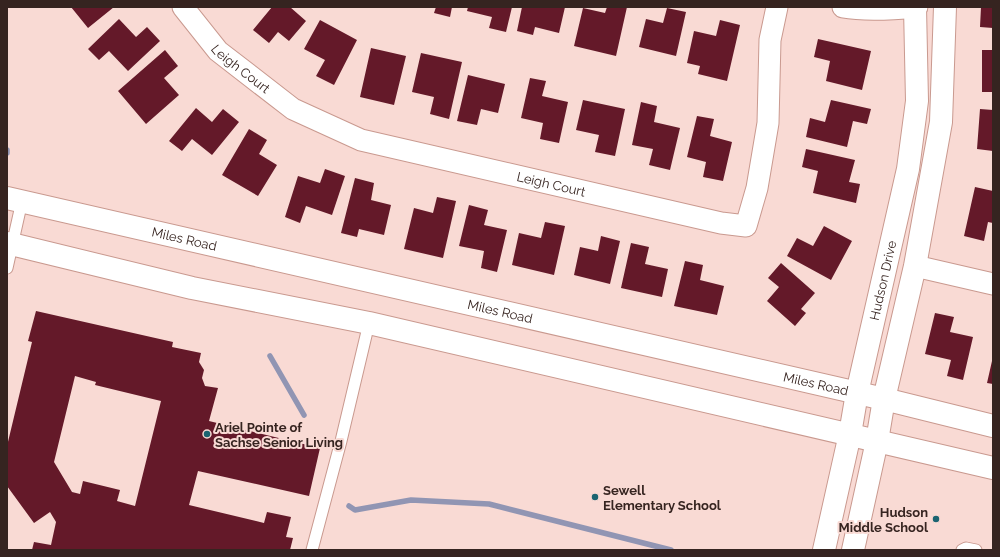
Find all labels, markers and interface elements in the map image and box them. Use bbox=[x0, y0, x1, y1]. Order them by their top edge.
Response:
street label: Leigh Court bbox=[208, 42, 273, 97]
street label: Leigh Court bbox=[515, 169, 588, 200]
street label: Miles Road bbox=[150, 224, 218, 254]
street label: Hudson Drive bbox=[867, 239, 900, 322]
street label: Miles Road bbox=[466, 297, 534, 326]
street label: Miles Road bbox=[782, 369, 850, 399]
place label: Ariel Pointe of Sachse Senior Living bbox=[215, 420, 343, 450]
marker: Ariel Pointe of Sachse Senior Living bbox=[202, 429, 212, 439]
place label: Sewell Elementary School bbox=[603, 483, 722, 513]
marker: Sewell Elementary School bbox=[590, 492, 600, 502]
place label: Hudson Middle School bbox=[839, 505, 929, 535]
marker: Hudson Middle School bbox=[931, 514, 941, 524]

